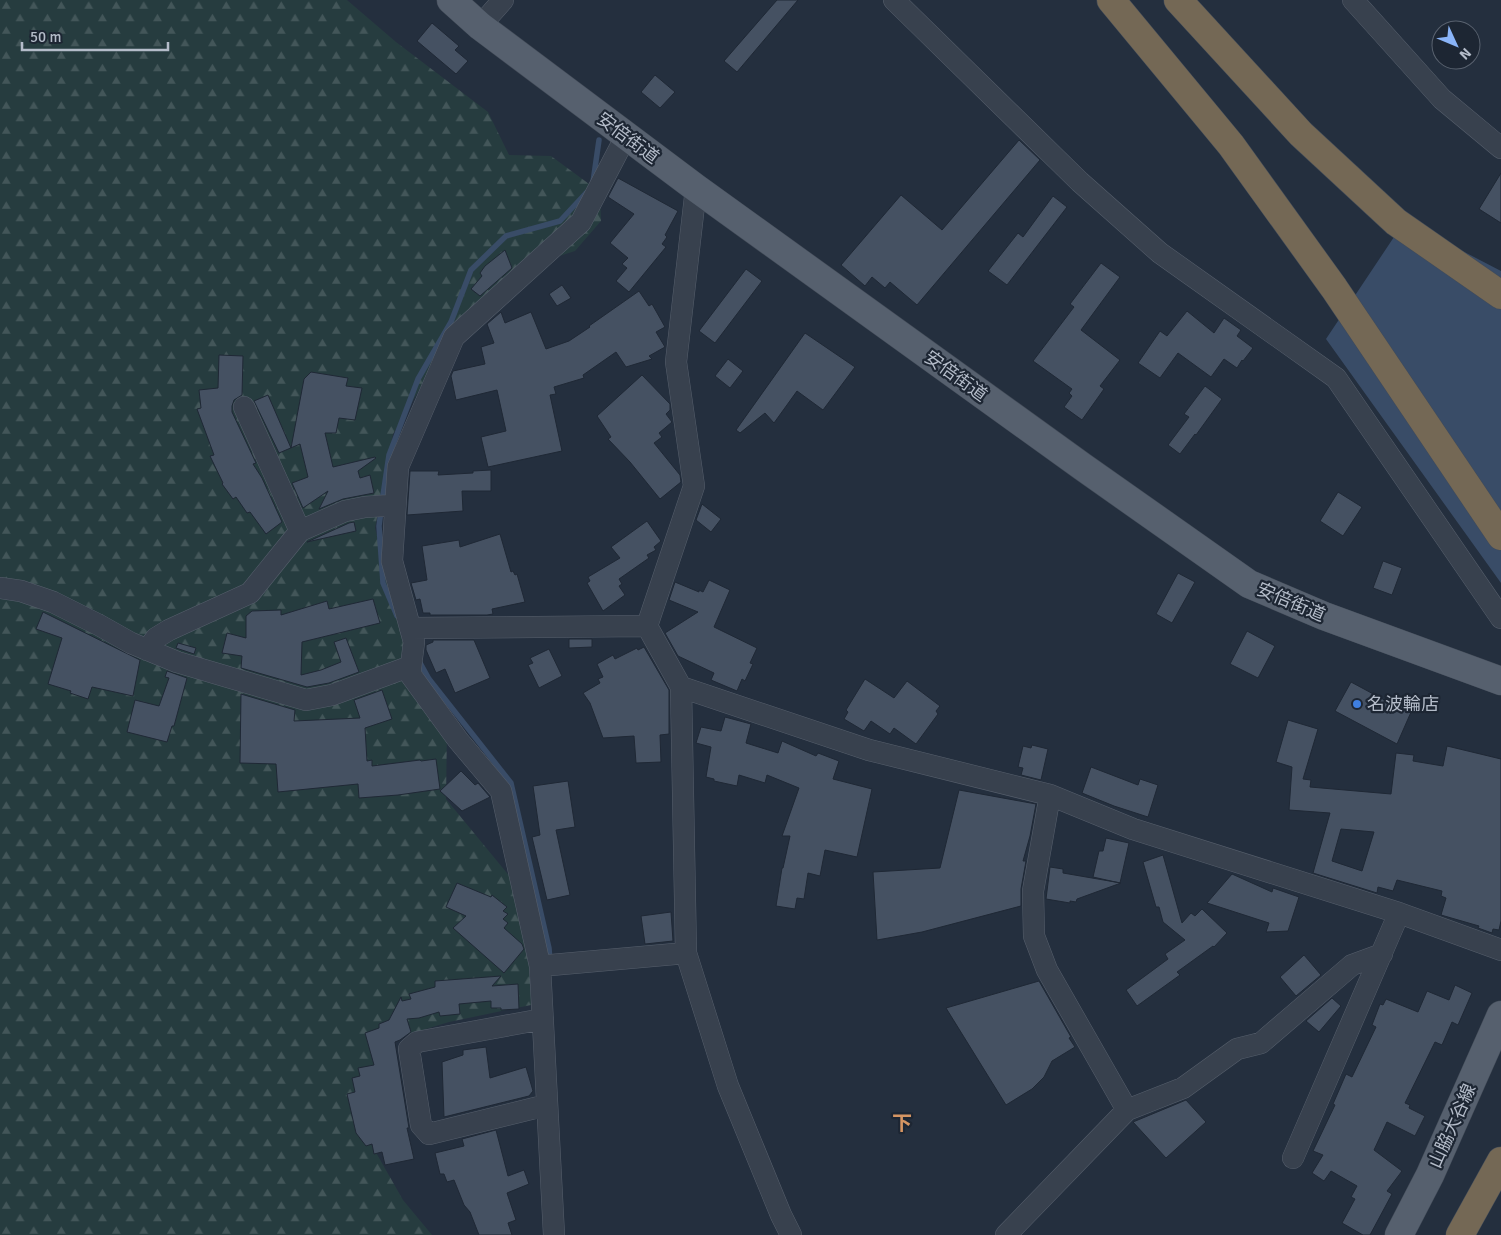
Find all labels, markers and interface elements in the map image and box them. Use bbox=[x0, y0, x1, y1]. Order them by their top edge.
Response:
scale bar bbox=[22, 20, 169, 52]
north arrow bbox=[1431, 20, 1481, 70]
text: 50 m bbox=[30, 28, 61, 46]
text: N bbox=[1455, 44, 1474, 63]
street label: 安倍街道 bbox=[593, 108, 663, 168]
street label: 安倍街道 bbox=[920, 346, 992, 406]
street label: 安倍街道 bbox=[1254, 578, 1328, 626]
place label: 名波輪店 bbox=[1367, 693, 1439, 715]
marker: 名波輪店 bbox=[1351, 698, 1363, 710]
street label: 山脇大谷線 bbox=[1424, 1080, 1480, 1172]
district label: 下 bbox=[892, 1111, 912, 1136]

